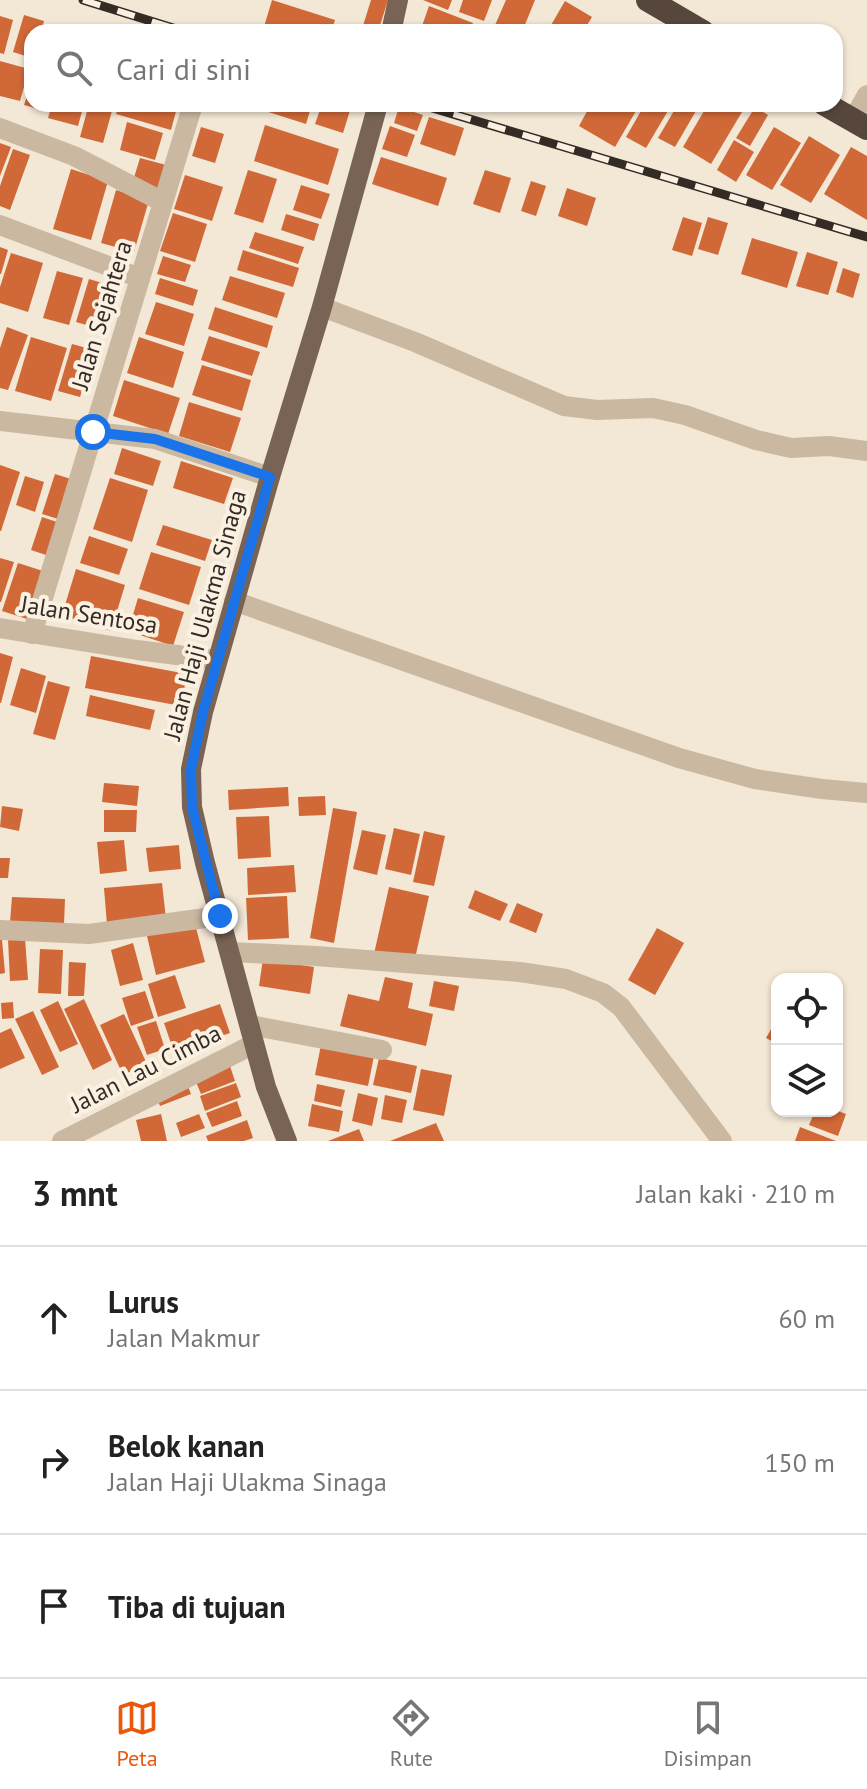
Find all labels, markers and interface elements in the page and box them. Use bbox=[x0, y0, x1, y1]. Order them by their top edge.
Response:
search box bbox=[24, 24, 843, 112]
icon: search bbox=[52, 46, 96, 90]
text: Cari di sini bbox=[116, 49, 251, 88]
street label: Jalan Sejahtera bbox=[64, 237, 139, 394]
route start bbox=[75, 414, 111, 450]
street label: Jalan Haji Ulakma Sinaga bbox=[156, 487, 253, 744]
street label: Jalan Sentosa bbox=[17, 588, 160, 641]
route end bbox=[202, 898, 238, 934]
map controls bbox=[771, 973, 843, 1117]
button: locate bbox=[771, 973, 843, 1045]
street label: Jalan Lau Cimba bbox=[64, 1017, 226, 1120]
button: layers bbox=[771, 1045, 843, 1117]
text: 3 mnt bbox=[32, 1171, 118, 1215]
text: Jalan kaki · 210 m bbox=[637, 1177, 835, 1210]
text: Lurus bbox=[108, 1282, 179, 1321]
icon: ahead bbox=[32, 1296, 76, 1340]
text: 60 m bbox=[779, 1302, 835, 1335]
text: Jalan Makmur bbox=[108, 1321, 260, 1354]
text: Belok kanan bbox=[108, 1426, 265, 1465]
icon: right bbox=[32, 1440, 76, 1484]
text: 150 m bbox=[764, 1446, 835, 1479]
text: Jalan Haji Ulakma Sinaga bbox=[108, 1465, 387, 1498]
icon: arrive bbox=[32, 1584, 76, 1628]
text: Tiba di tujuan bbox=[108, 1587, 286, 1626]
tab: Peta bbox=[115, 1696, 159, 1772]
tab: Rute bbox=[389, 1696, 433, 1772]
tab: Disimpan bbox=[664, 1696, 752, 1772]

